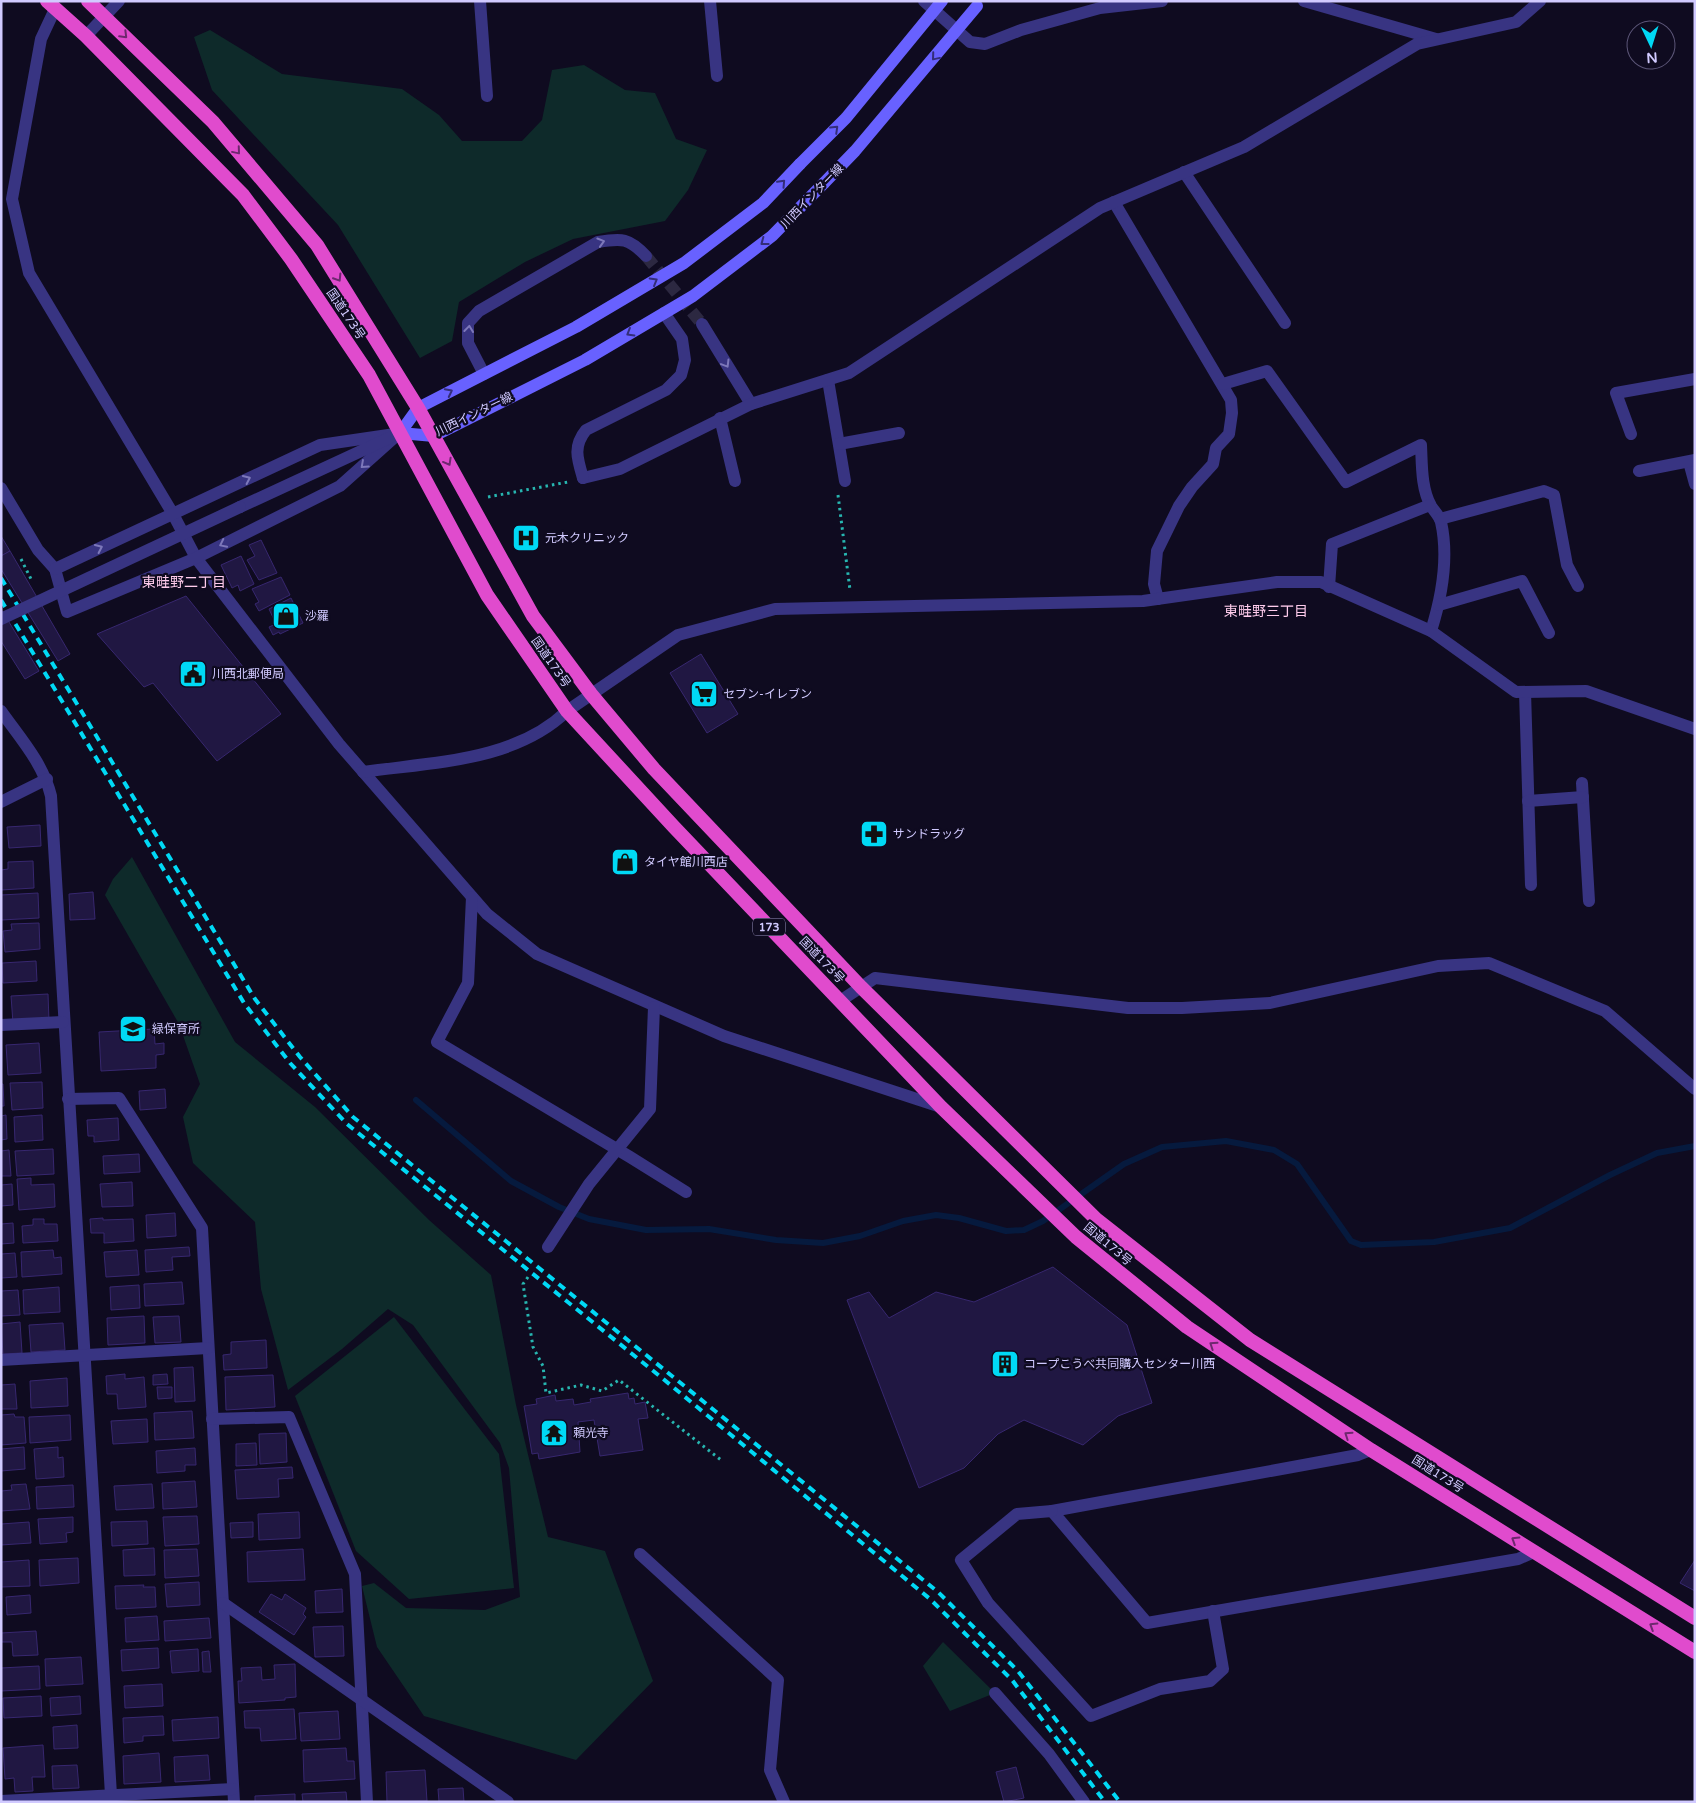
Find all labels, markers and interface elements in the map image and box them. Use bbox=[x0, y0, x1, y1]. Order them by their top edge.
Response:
north arrow bbox=[1626, 20, 1676, 70]
one-way arrow bbox=[118, 29, 127, 38]
text: N bbox=[1646, 49, 1658, 66]
one-way arrow bbox=[931, 52, 940, 61]
one-way arrow bbox=[829, 126, 838, 135]
one-way arrow bbox=[231, 145, 240, 154]
street label: 川西インター線 bbox=[778, 161, 846, 231]
one-way arrow bbox=[776, 179, 785, 188]
one-way arrow bbox=[760, 236, 770, 245]
one-way arrow bbox=[596, 238, 604, 248]
one-way arrow bbox=[331, 273, 341, 282]
one-way arrow bbox=[648, 277, 657, 287]
street label: 国道173号 bbox=[324, 286, 368, 342]
one-way arrow bbox=[463, 325, 474, 333]
one-way arrow bbox=[627, 327, 636, 337]
one-way arrow bbox=[720, 358, 730, 367]
one-way arrow bbox=[444, 388, 453, 398]
street label: 川西インター線 bbox=[433, 389, 515, 439]
one-way arrow bbox=[442, 457, 452, 466]
one-way arrow bbox=[360, 459, 369, 468]
one-way arrow bbox=[241, 476, 250, 486]
hospital icon: 元木クリニック bbox=[511, 523, 541, 553]
place label: 元木クリニック bbox=[545, 531, 629, 545]
one-way arrow bbox=[219, 538, 228, 549]
one-way arrow bbox=[94, 544, 103, 554]
district label: 東畦野二丁目 bbox=[142, 574, 226, 591]
shop icon: 沙羅 bbox=[271, 601, 301, 631]
district label: 東畦野三丁目 bbox=[1224, 603, 1308, 620]
place label: 沙羅 bbox=[305, 609, 329, 623]
street label: 国道173号 bbox=[528, 634, 574, 690]
public building icon: 川西北郵便局 bbox=[178, 659, 208, 689]
place label: 川西北郵便局 bbox=[212, 667, 284, 681]
supermarket icon: セブン-イレブン bbox=[689, 679, 719, 709]
place label: セブン-イレブン bbox=[723, 687, 812, 701]
pharmacy icon: サンドラッグ bbox=[859, 819, 889, 849]
place label: サンドラッグ bbox=[893, 827, 965, 841]
shop icon: タイヤ館川西店 bbox=[610, 847, 640, 877]
place label: タイヤ館川西店 bbox=[644, 855, 728, 869]
road number: 173 bbox=[753, 919, 785, 936]
street label: 国道173号 bbox=[797, 934, 847, 986]
school or university icon: 緑保育所 bbox=[118, 1014, 148, 1044]
place label: 緑保育所 bbox=[152, 1022, 200, 1036]
street label: 国道173号 bbox=[1081, 1220, 1135, 1268]
one-way arrow bbox=[1209, 1342, 1219, 1351]
building icon: コープこうべ共同購入センター川西 bbox=[990, 1349, 1020, 1379]
place label: コープこうべ共同購入センター川西 bbox=[1024, 1357, 1215, 1371]
temple icon: 頼光寺 bbox=[539, 1418, 569, 1448]
place label: 頼光寺 bbox=[573, 1426, 609, 1440]
one-way arrow bbox=[1345, 1431, 1354, 1441]
street label: 国道173号 bbox=[1409, 1453, 1467, 1495]
one-way arrow bbox=[1512, 1537, 1521, 1546]
one-way arrow bbox=[1650, 1622, 1659, 1632]

